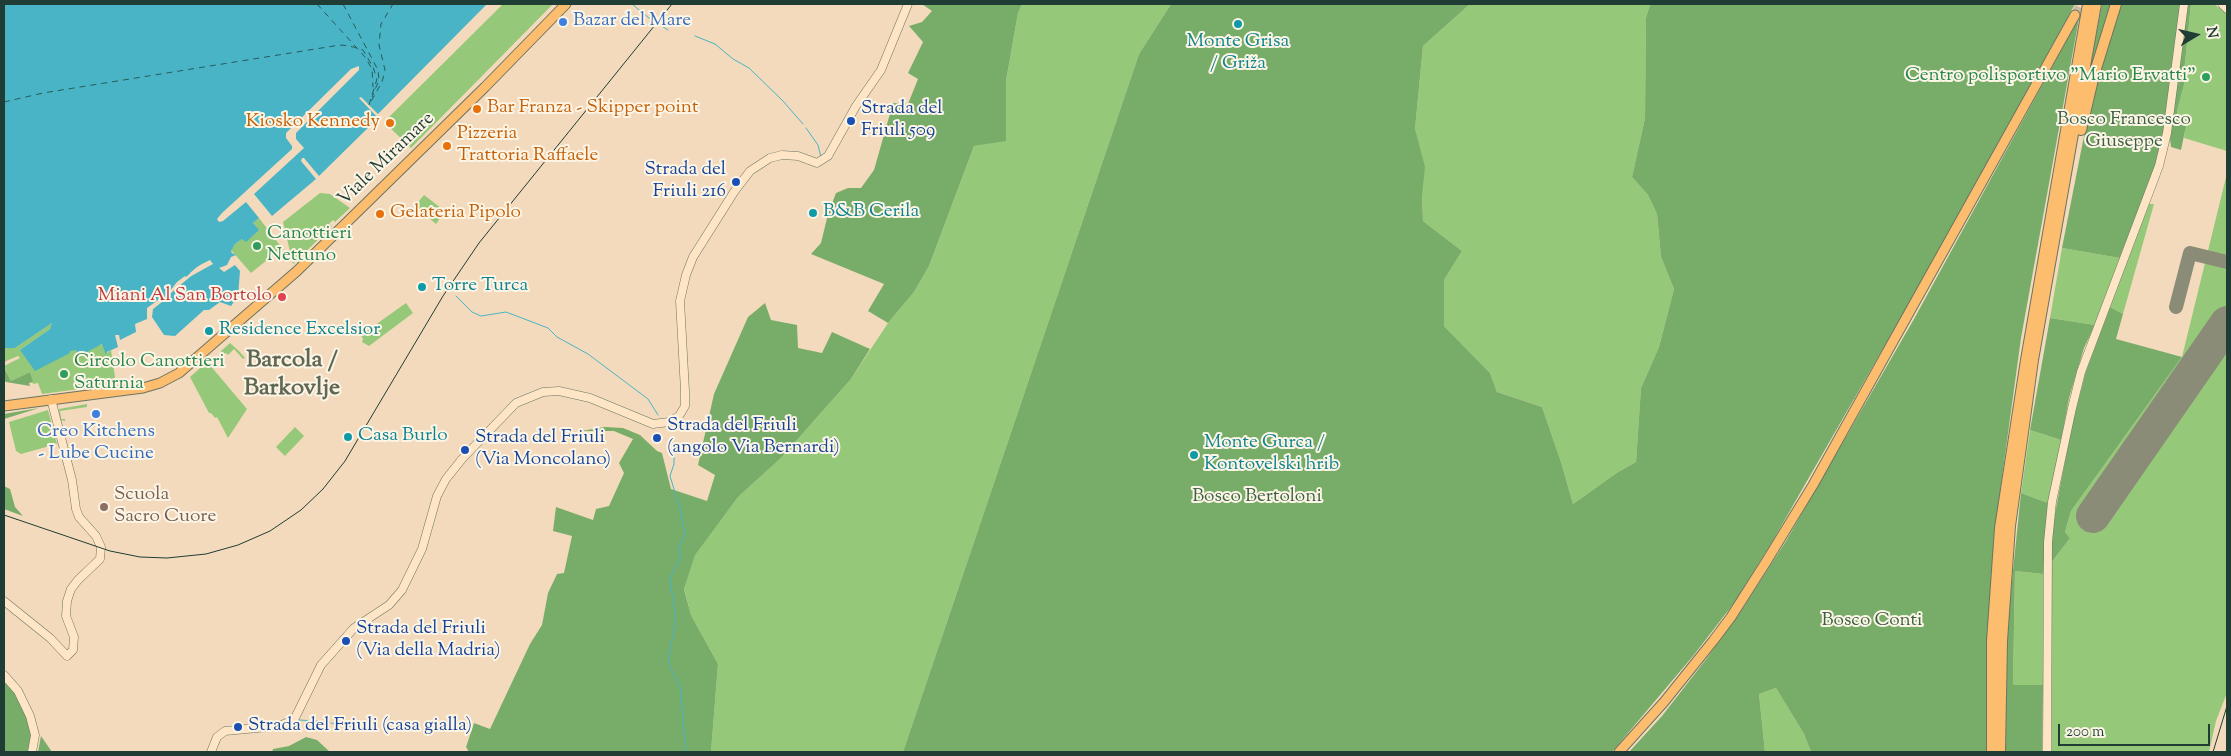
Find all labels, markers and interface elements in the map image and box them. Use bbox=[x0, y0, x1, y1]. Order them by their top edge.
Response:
north arrow bbox=[2171, 10, 2221, 60]
place label: Bazar del Mare bbox=[573, 11, 691, 33]
marker: Bazar del Mare bbox=[557, 16, 569, 28]
marker: Monte Grisa / Griža bbox=[1232, 18, 1244, 30]
text: N bbox=[2200, 26, 2222, 40]
place label: Monte Grisa / Griža bbox=[1187, 32, 1289, 76]
place label: Centro polisportivo "Mario Ervatti" bbox=[1905, 66, 2196, 88]
marker: Centro polisportivo "Mario Ervatti" bbox=[2200, 71, 2212, 83]
place label: Bar Franza - Skipper point bbox=[487, 98, 698, 120]
place label: Strada del Friuli 509 bbox=[861, 99, 943, 143]
marker: Bar Franza - Skipper point bbox=[471, 103, 483, 115]
street label: Viale Miramare bbox=[334, 108, 440, 212]
park label: Bosco Francesco Giuseppe bbox=[2057, 110, 2191, 154]
place label: Kiosko Kennedy bbox=[246, 112, 380, 134]
marker: Strada del Friuli 509 bbox=[845, 115, 857, 127]
marker: Kiosko Kennedy bbox=[384, 117, 396, 129]
place label: Pizzeria Trattoria Raffaele bbox=[457, 124, 598, 168]
marker: Pizzeria Trattoria Raffaele bbox=[441, 140, 453, 152]
place label: Strada del Friuli 216 bbox=[644, 160, 726, 204]
marker: Strada del Friuli 216 bbox=[730, 176, 742, 188]
place label: B&B Cerila bbox=[823, 202, 919, 224]
place label: Gelateria Pipolo bbox=[390, 203, 521, 225]
marker: B&B Cerila bbox=[807, 207, 819, 219]
marker: Gelateria Pipolo bbox=[374, 208, 386, 220]
place label: Canottieri Nettuno bbox=[267, 224, 352, 268]
marker: Canottieri Nettuno bbox=[251, 240, 263, 252]
place label: Torre Turca bbox=[432, 276, 528, 298]
marker: Torre Turca bbox=[416, 281, 428, 293]
place label: Miani Al San Bortolo bbox=[98, 286, 272, 308]
marker: Miani Al San Bortolo bbox=[276, 291, 288, 303]
place label: Residence Excelsior bbox=[219, 320, 380, 342]
marker: Residence Excelsior bbox=[203, 325, 215, 337]
district label: Barcola / Barkovlje bbox=[244, 348, 340, 404]
place label: Circolo Canottieri Saturnia bbox=[74, 352, 225, 396]
marker: Circolo Canottieri Saturnia bbox=[58, 368, 70, 380]
marker: Creo Kitchens - Lube Cucine bbox=[90, 408, 102, 420]
place label: Strada del Friuli (angolo Via Bernardi) bbox=[667, 416, 840, 460]
place label: Creo Kitchens - Lube Cucine bbox=[37, 422, 155, 466]
place label: Casa Burlo bbox=[358, 426, 448, 448]
place label: Strada del Friuli (Via Moncolano) bbox=[475, 428, 611, 472]
marker: Casa Burlo bbox=[342, 431, 354, 443]
marker: Strada del Friuli (angolo Via Bernardi) bbox=[651, 432, 663, 444]
place label: Monte Gurca / Kontovelski hrib bbox=[1204, 433, 1339, 477]
marker: Strada del Friuli (Via Moncolano) bbox=[459, 444, 471, 456]
marker: Monte Gurca / Kontovelski hrib bbox=[1188, 449, 1200, 461]
place label: Scuola Sacro Cuore bbox=[114, 485, 216, 529]
park label: Bosco Bertoloni bbox=[1192, 487, 1322, 509]
marker: Scuola Sacro Cuore bbox=[98, 501, 110, 513]
park label: Bosco Conti bbox=[1822, 611, 1922, 633]
place label: Strada del Friuli (Via della Madria) bbox=[356, 619, 500, 663]
marker: Strada del Friuli (Via della Madria) bbox=[340, 635, 352, 647]
scale bar bbox=[2061, 714, 2214, 746]
place label: Strada del Friuli (casa gialla) bbox=[248, 716, 472, 738]
marker: Strada del Friuli (casa gialla) bbox=[232, 721, 244, 733]
text: 200 m bbox=[2066, 722, 2105, 743]

